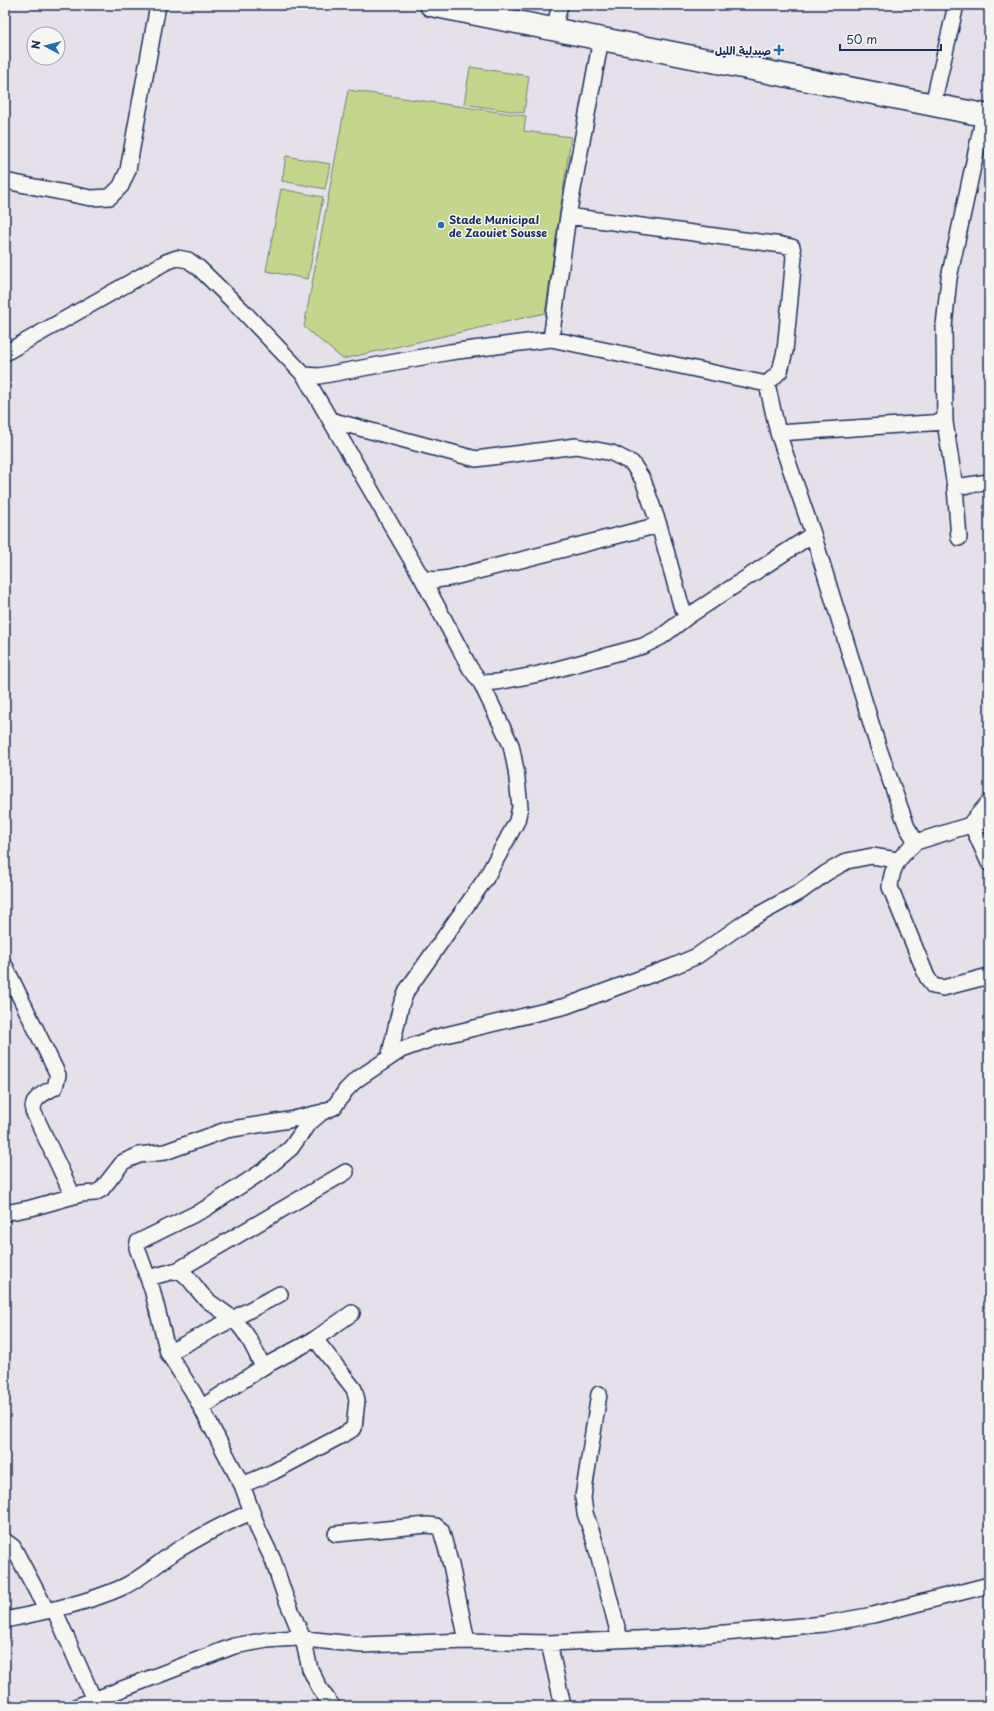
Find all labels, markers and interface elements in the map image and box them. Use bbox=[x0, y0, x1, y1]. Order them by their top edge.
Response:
north arrow bbox=[26, 26, 66, 66]
scale bar bbox=[840, 26, 941, 52]
text: 50 m bbox=[846, 30, 877, 48]
text: N bbox=[27, 39, 45, 50]
place label: صيدلية الليل bbox=[715, 42, 771, 59]
marker: صيدلية الليل bbox=[774, 45, 784, 55]
place label: Stade Municipal de Zaouiet Sousse bbox=[449, 211, 547, 241]
marker: Stade Municipal de Zaouiet Sousse bbox=[436, 220, 446, 230]

